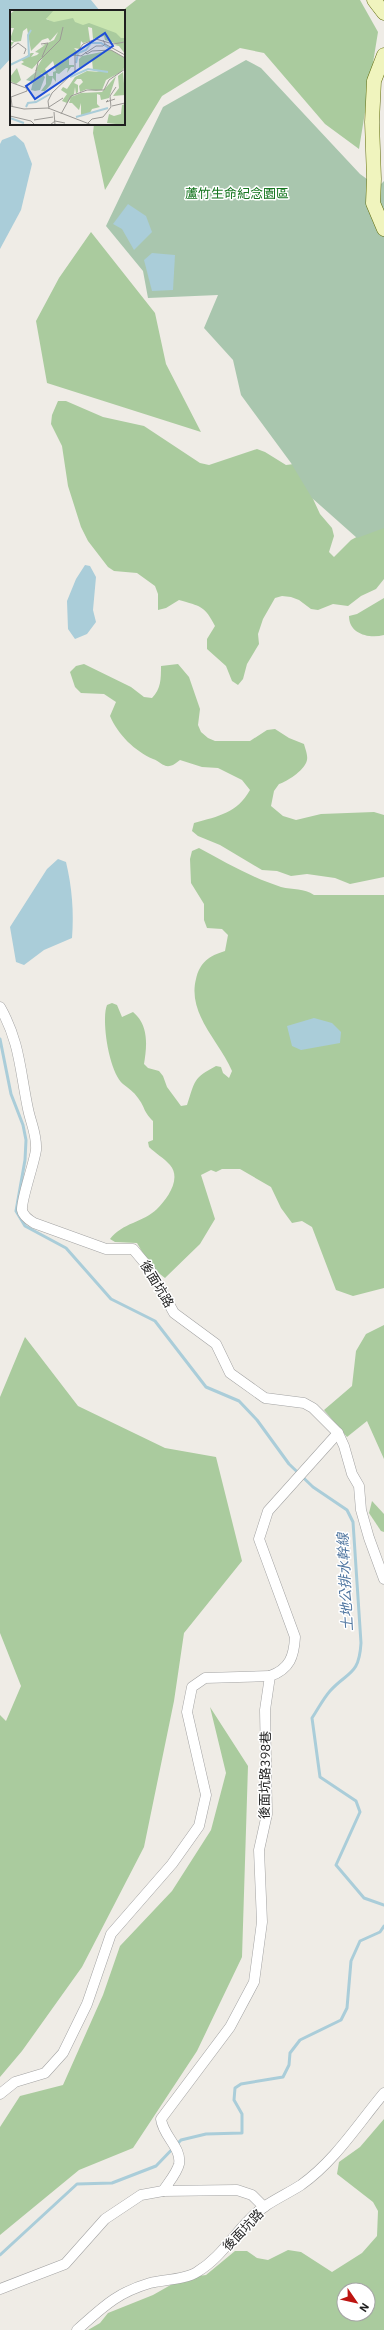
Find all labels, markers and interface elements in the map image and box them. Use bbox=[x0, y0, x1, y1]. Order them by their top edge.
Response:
inset map bbox=[10, 10, 125, 125]
park label: 蘆竹生命紀念園區 bbox=[185, 185, 289, 202]
street label: 後面坑路 bbox=[136, 1257, 178, 1311]
water label: 土地公排水幹線 bbox=[333, 1531, 357, 1631]
street label: 後面坑路398巷 bbox=[256, 1731, 274, 1819]
street label: 後面坑路 bbox=[219, 2205, 267, 2255]
north arrow bbox=[336, 2282, 376, 2322]
text: N bbox=[356, 2300, 372, 2315]

